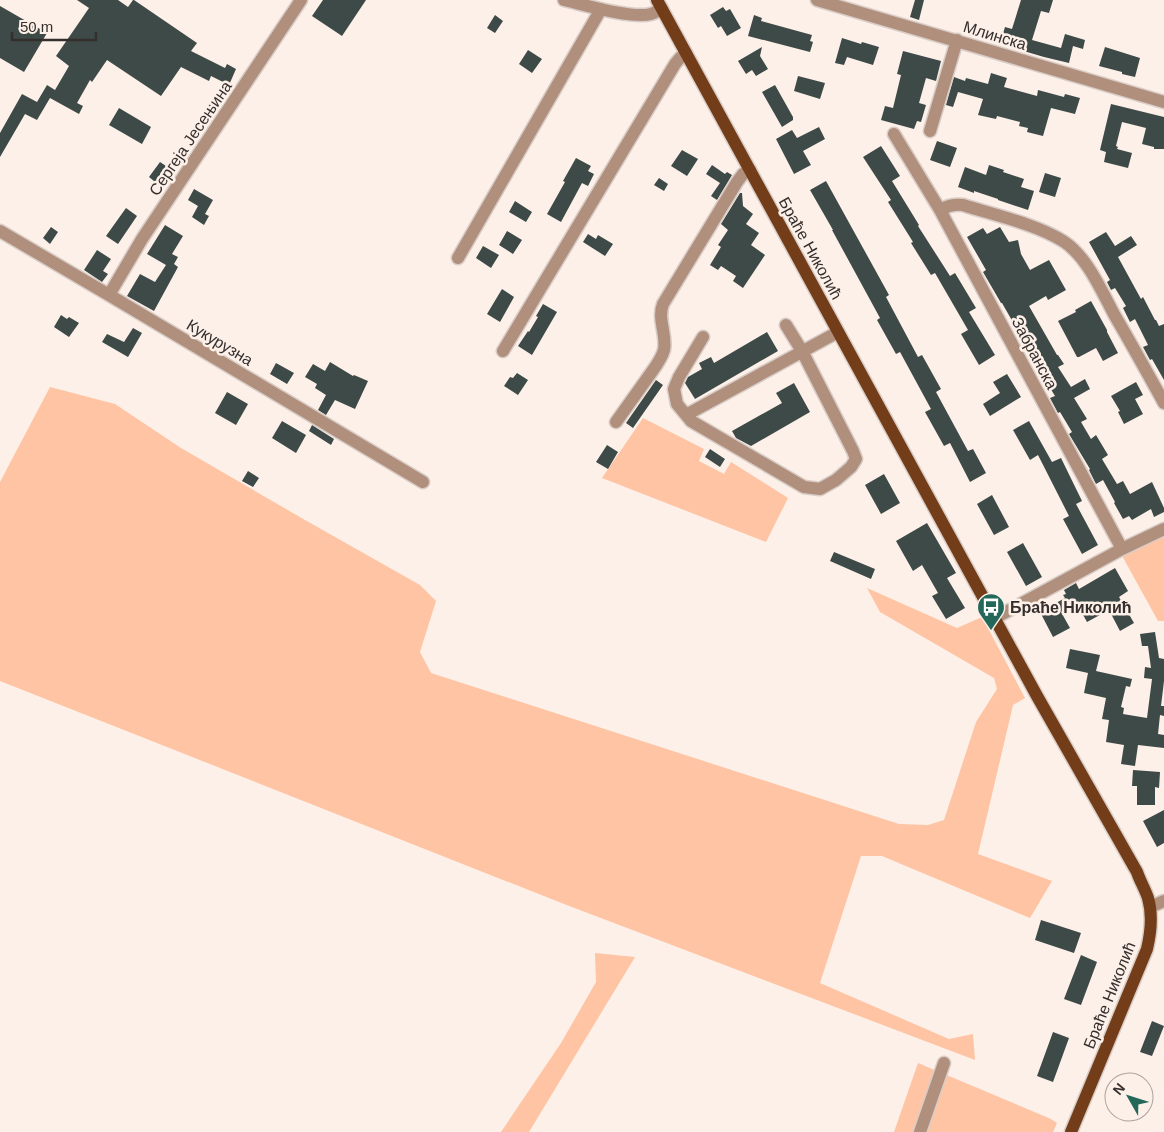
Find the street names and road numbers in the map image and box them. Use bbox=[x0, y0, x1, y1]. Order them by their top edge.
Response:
street label: Млинска bbox=[961, 18, 1028, 53]
street label: Сергеја Јесењина bbox=[146, 78, 235, 199]
street label: Браће Николић bbox=[776, 194, 846, 302]
street label: Забранска bbox=[1009, 315, 1061, 392]
street label: Кукурузна bbox=[184, 316, 256, 369]
street label: Браће Николић bbox=[1080, 939, 1139, 1051]

